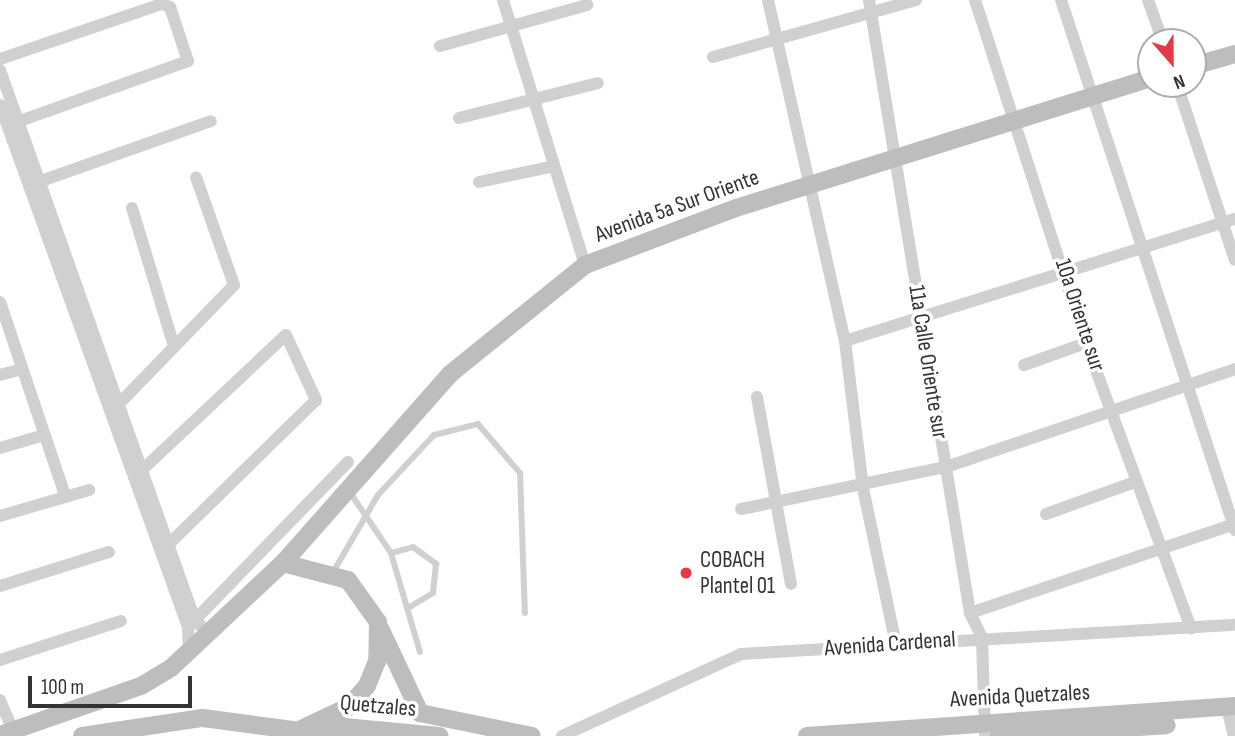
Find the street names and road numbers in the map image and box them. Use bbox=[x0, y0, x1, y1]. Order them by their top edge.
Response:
street label: Avenida 5a Sur Oriente bbox=[591, 163, 763, 249]
street label: 10a Oriente sur bbox=[1049, 255, 1111, 375]
street label: 11a Calle Oriente sur bbox=[902, 283, 954, 441]
street label: Avenida Cardenal bbox=[823, 626, 957, 662]
street label: Avenida Quetzales bbox=[949, 679, 1091, 713]
street label: Quetzales bbox=[339, 689, 417, 723]

